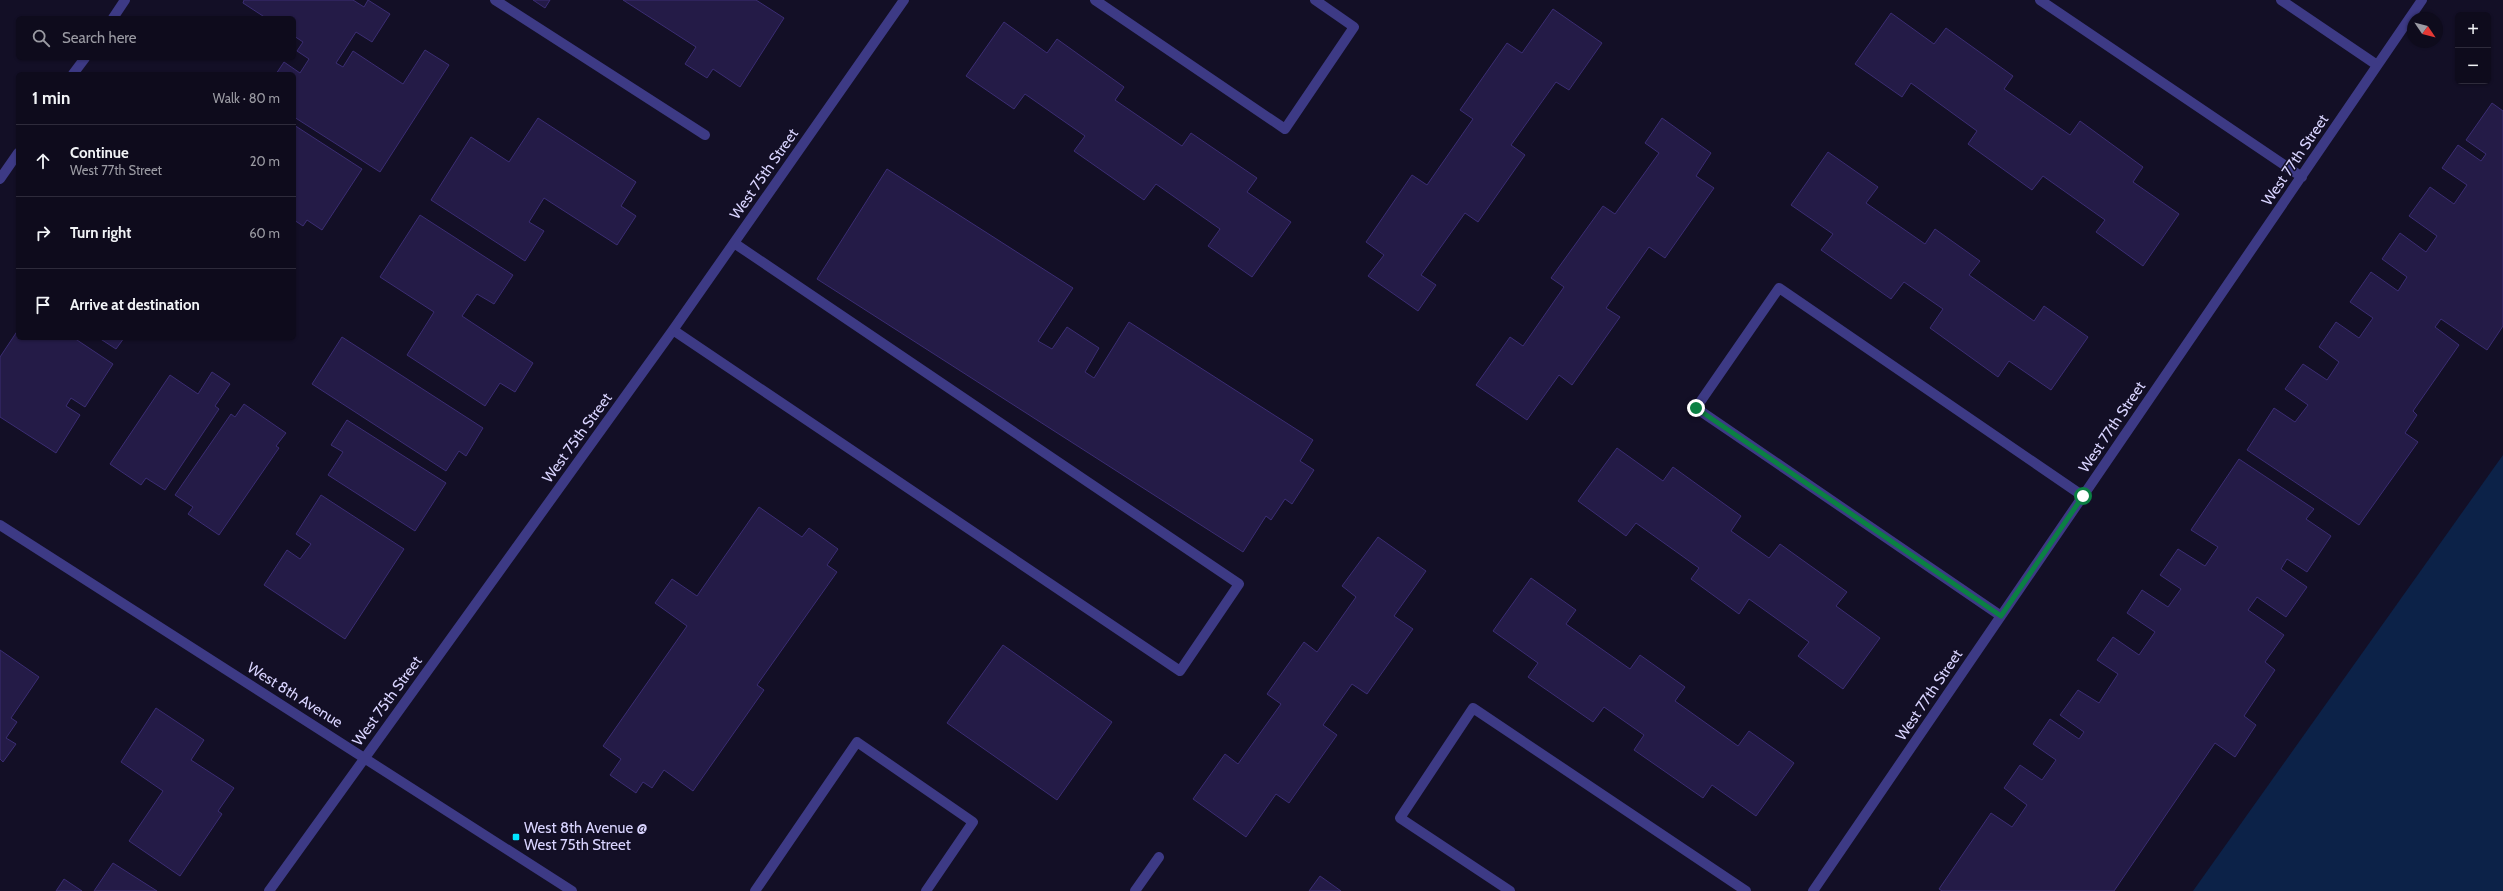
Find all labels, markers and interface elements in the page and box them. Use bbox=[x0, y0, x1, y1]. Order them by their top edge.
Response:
north arrow bbox=[2407, 12, 2443, 48]
map controls bbox=[2455, 12, 2491, 84]
button: + bbox=[2455, 12, 2491, 48]
search box bbox=[16, 16, 296, 60]
icon: search bbox=[30, 27, 52, 49]
text: Search here bbox=[62, 29, 137, 47]
button: − bbox=[2455, 48, 2491, 84]
text: 1 min bbox=[32, 88, 70, 108]
text: Walk · 80 m bbox=[213, 90, 280, 106]
street label: West 77th Street bbox=[2258, 111, 2332, 209]
street label: West 75th Street bbox=[726, 125, 802, 223]
text: Continue bbox=[70, 144, 129, 162]
icon: ahead bbox=[32, 150, 54, 172]
text: 20 m bbox=[250, 153, 280, 169]
text: West 77th Street bbox=[70, 162, 162, 178]
icon: right bbox=[32, 222, 54, 244]
text: Turn right bbox=[70, 224, 131, 242]
text: 60 m bbox=[249, 225, 280, 241]
icon: arrive bbox=[32, 294, 54, 316]
text: Arrive at destination bbox=[70, 296, 200, 314]
street label: West 77th Street bbox=[2075, 378, 2149, 476]
street label: West 75th Street bbox=[538, 390, 616, 486]
route end bbox=[1687, 399, 1705, 417]
route start bbox=[2074, 487, 2092, 505]
street label: West 77th Street bbox=[1892, 646, 1966, 744]
street label: West 75th Street bbox=[348, 653, 426, 749]
street label: West 8th Avenue bbox=[244, 658, 346, 732]
place label: West 8th Avenue @ West 75th Street bbox=[524, 819, 648, 854]
marker: West 8th Avenue @ West 75th Street bbox=[511, 832, 521, 842]

